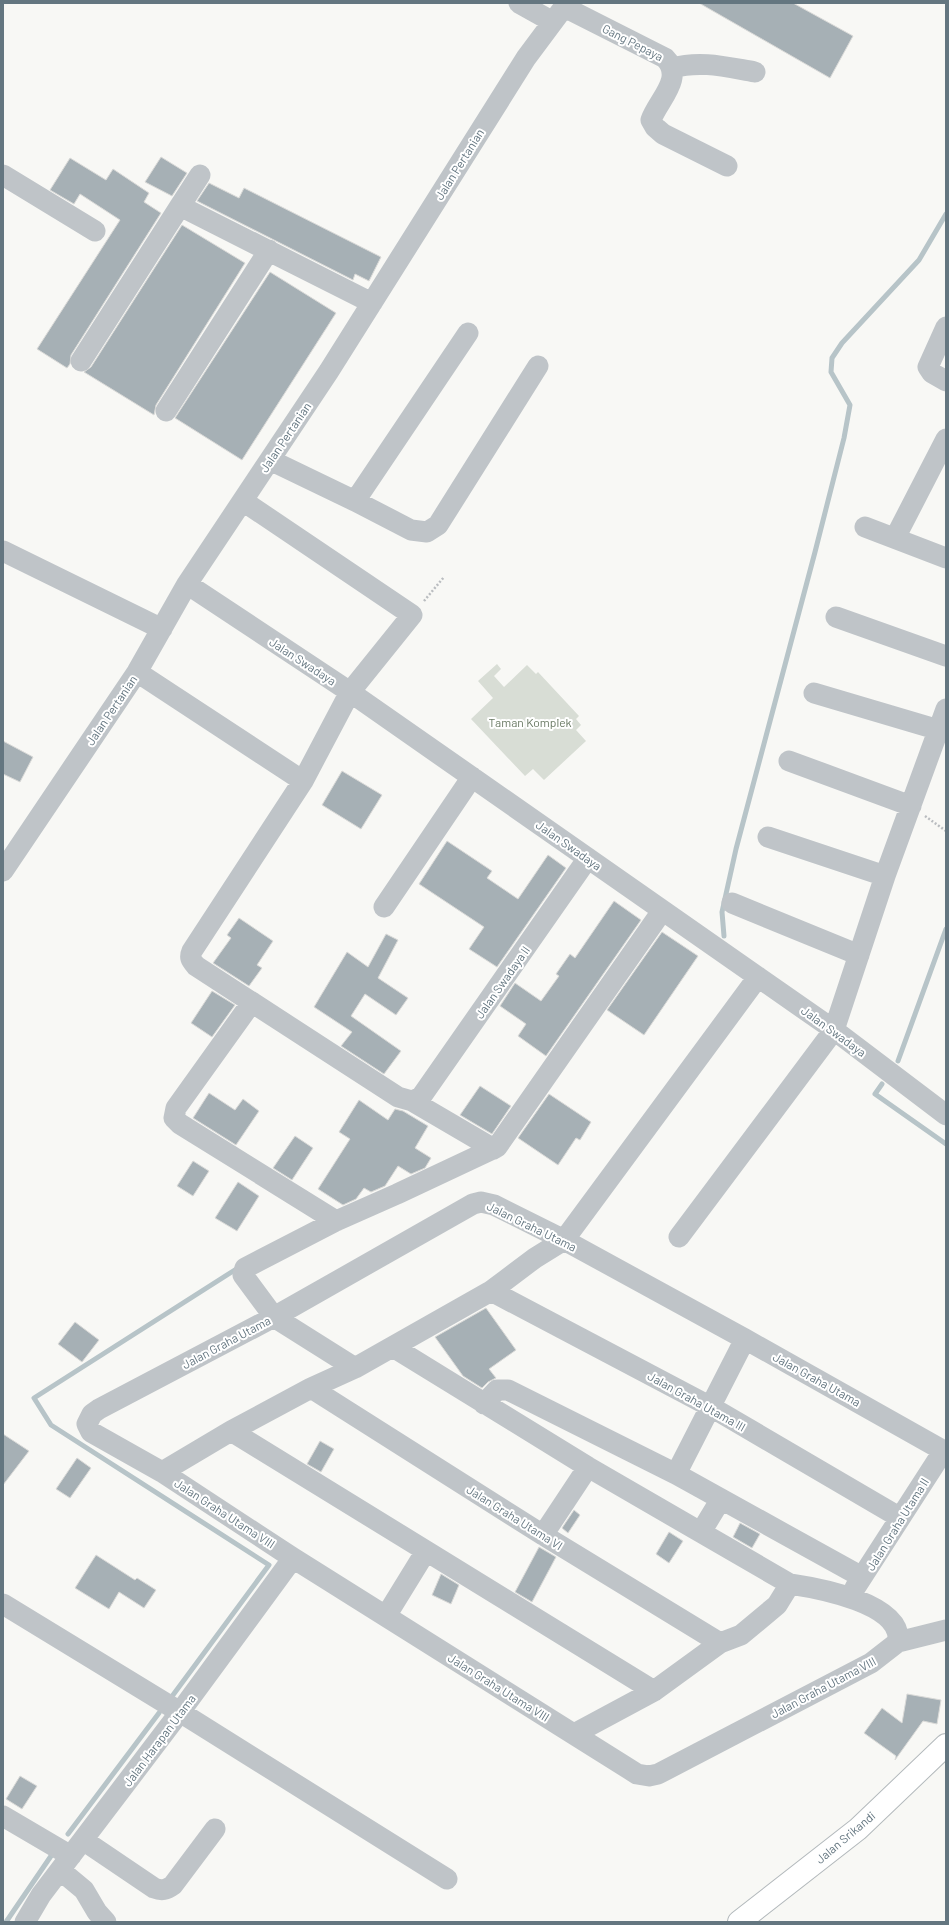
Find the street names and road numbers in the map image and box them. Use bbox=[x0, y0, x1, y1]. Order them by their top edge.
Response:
street label: Gang Pepaya bbox=[600, 21, 666, 63]
street label: Jalan Pertanian bbox=[432, 126, 486, 202]
street label: Jalan Pertanian bbox=[256, 399, 314, 475]
street label: Jalan Swadaya bbox=[267, 634, 339, 688]
street label: Jalan Pertanian bbox=[82, 672, 140, 748]
street label: Jalan Swadaya bbox=[534, 817, 604, 873]
street label: Jalan Swadaya II bbox=[472, 943, 532, 1021]
street label: Jalan Swadaya bbox=[799, 1003, 869, 1059]
street label: Jalan Graha Utama bbox=[485, 1198, 579, 1254]
street label: Jalan Graha Utama bbox=[179, 1313, 273, 1371]
street label: Jalan Graha Utama bbox=[771, 1349, 863, 1409]
street label: Jalan Graha Utama III bbox=[646, 1368, 748, 1434]
street label: Jalan Graha Utama VIII bbox=[172, 1475, 278, 1551]
street label: Jalan Graha Utama II bbox=[863, 1475, 931, 1573]
street label: Jalan Graha Utama VI bbox=[464, 1482, 566, 1552]
street label: Jalan Graha Utama VIII bbox=[446, 1650, 552, 1724]
street label: Jalan Graha Utama VIII bbox=[768, 1653, 878, 1721]
street label: Jalan Harapan Utama bbox=[120, 1691, 198, 1789]
street label: Jalan Srikandi bbox=[812, 1808, 878, 1866]

